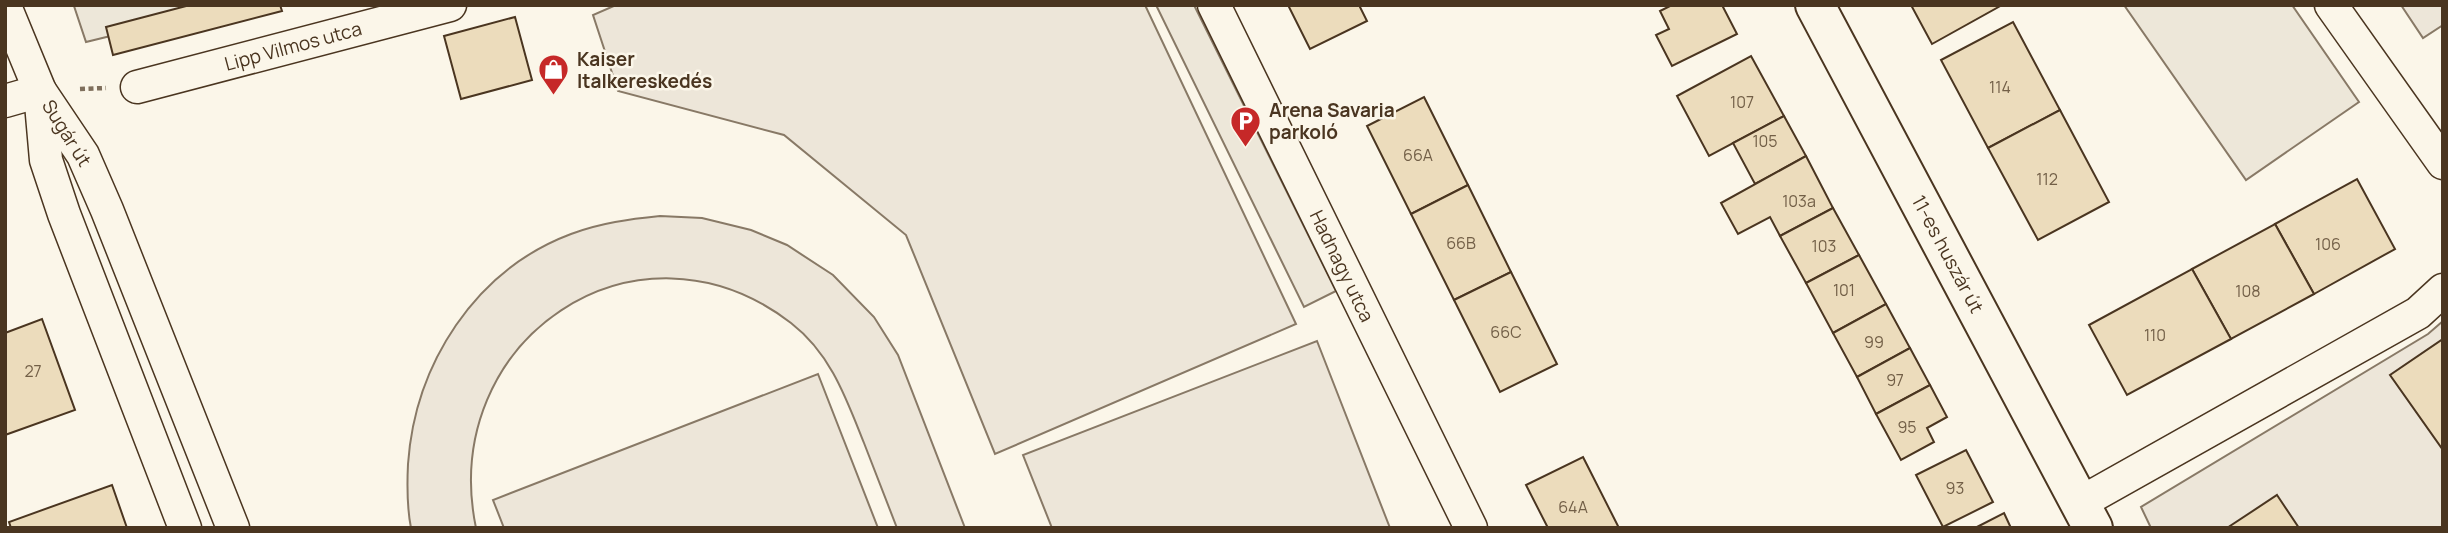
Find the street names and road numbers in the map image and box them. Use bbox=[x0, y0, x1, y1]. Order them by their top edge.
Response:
street label: Lipp Vilmos utca bbox=[222, 15, 364, 77]
street label: Sugár út bbox=[36, 95, 98, 171]
street label: 11-es huszár út bbox=[1906, 191, 1990, 317]
street label: Hadnagy utca bbox=[1304, 206, 1380, 326]

